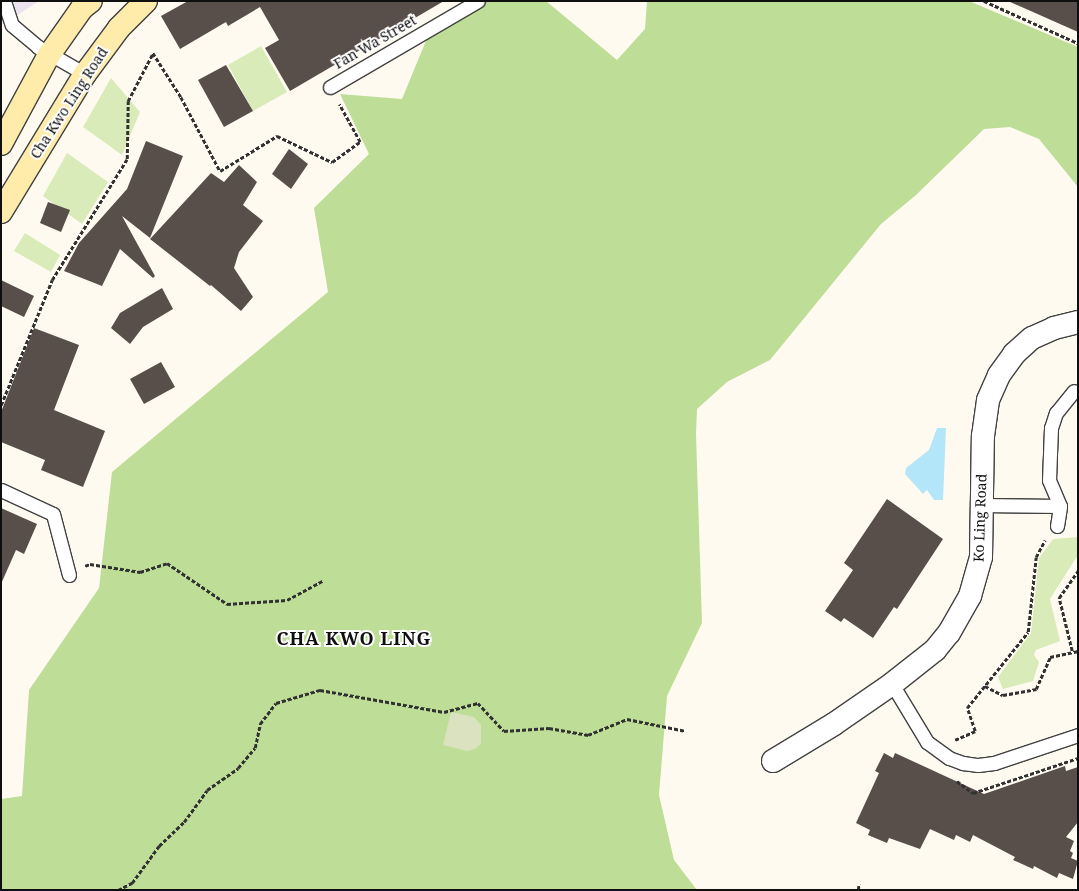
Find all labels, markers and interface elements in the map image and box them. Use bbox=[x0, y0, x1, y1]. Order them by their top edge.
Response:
street label: Fan Wa Street bbox=[331, 12, 419, 72]
street label: Cha Kwo Ling Road bbox=[27, 44, 111, 162]
street label: Ko Ling Road bbox=[970, 474, 990, 562]
district label: CHA KWO LING bbox=[277, 627, 431, 649]

